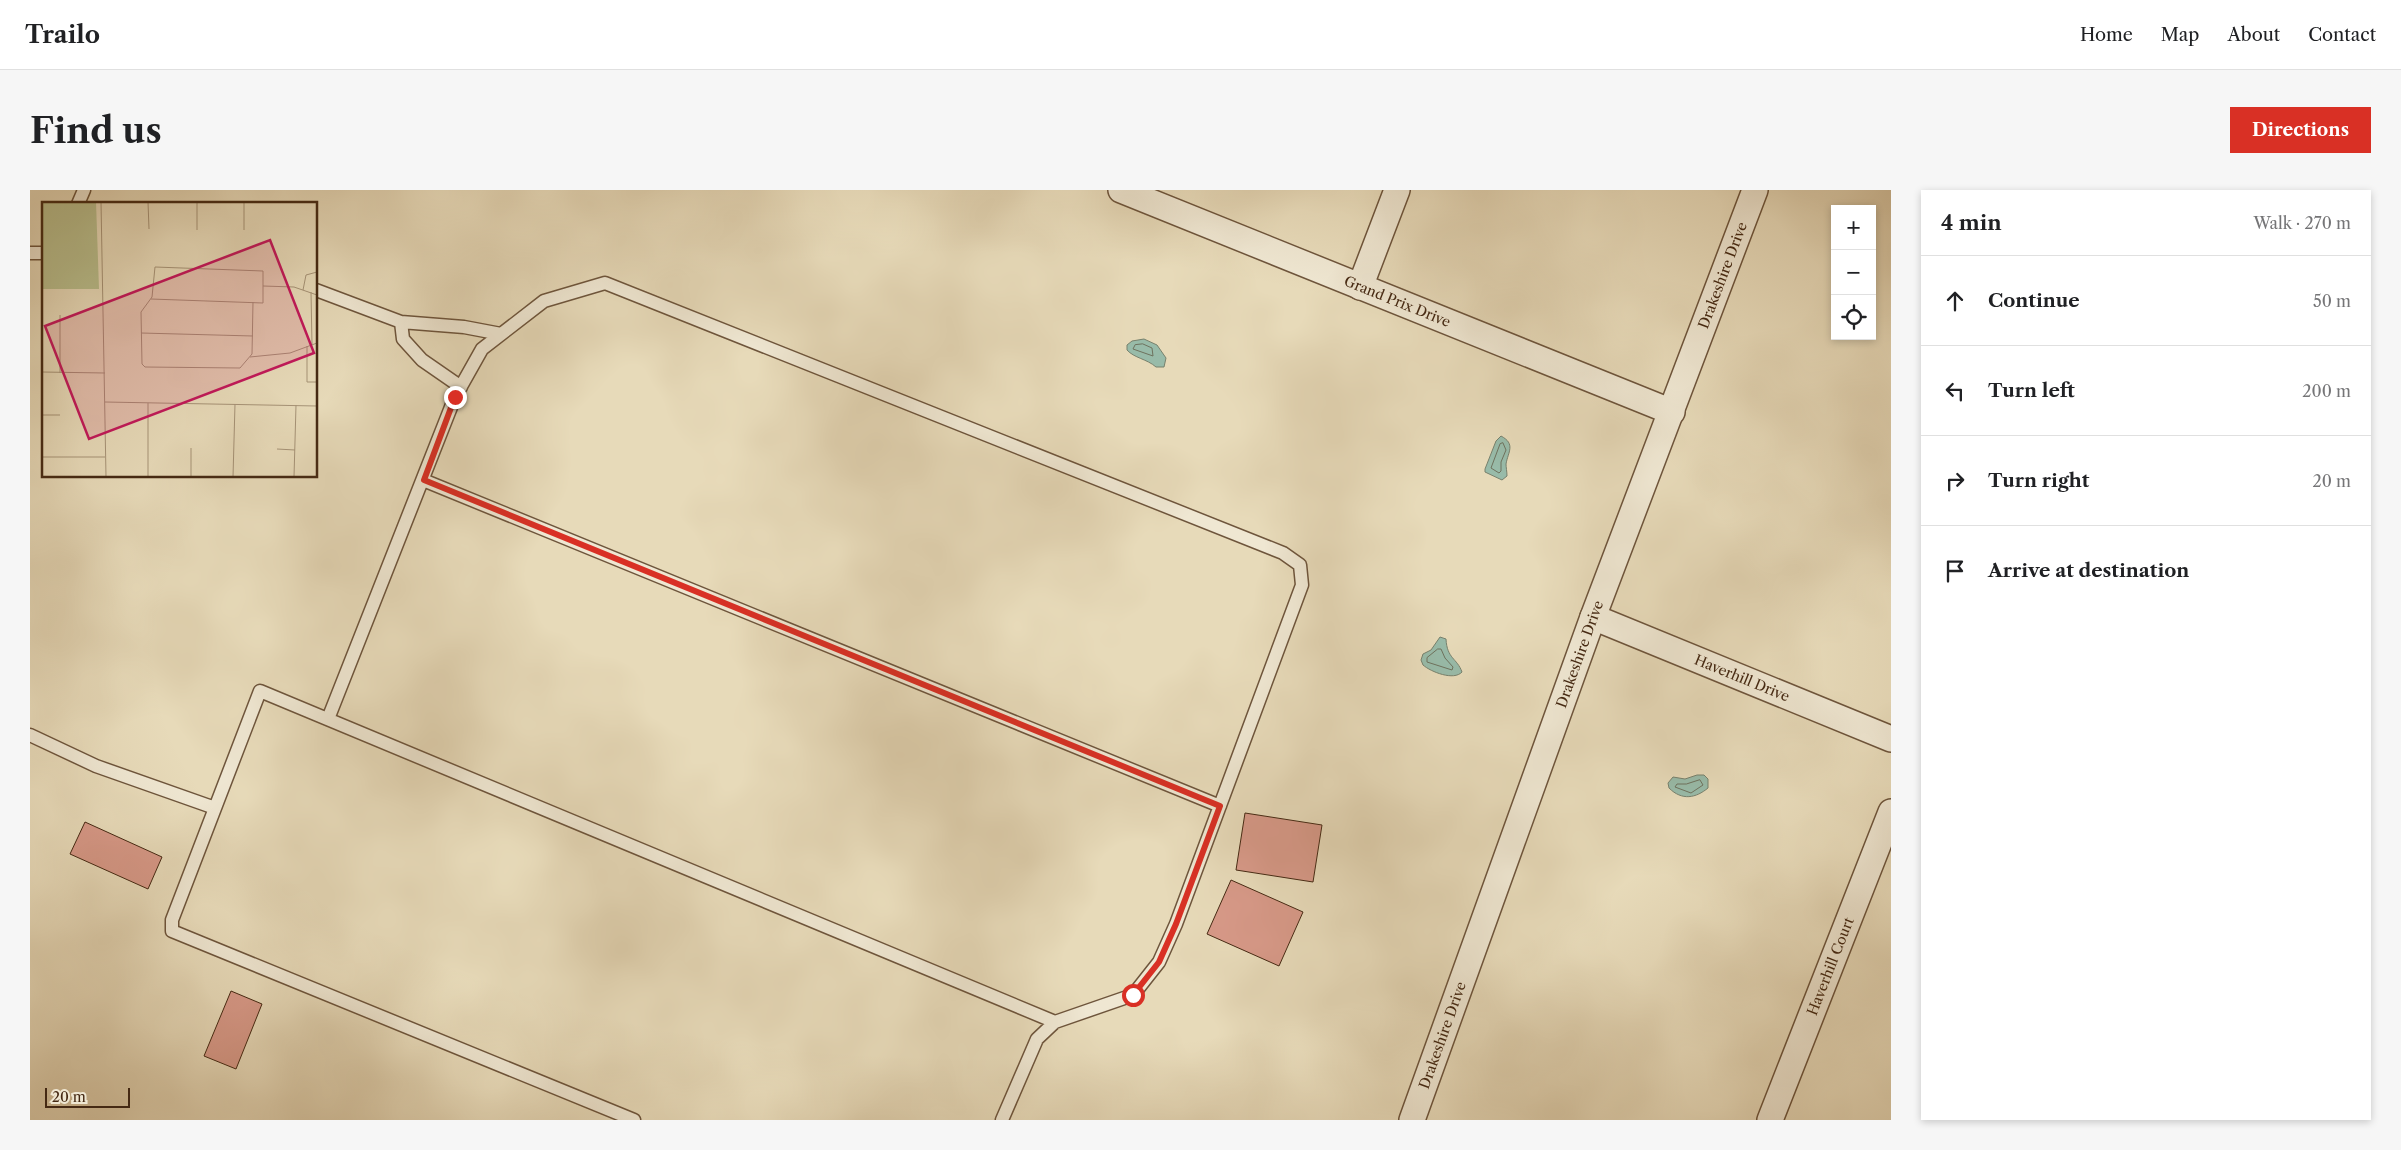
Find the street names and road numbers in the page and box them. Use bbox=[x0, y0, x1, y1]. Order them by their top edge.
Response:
street label: Drakeshire Drive bbox=[1694, 219, 1751, 331]
street label: Grand Prix Drive bbox=[1342, 272, 1453, 331]
street label: Drakeshire Drive bbox=[1552, 598, 1607, 710]
street label: Haverhill Drive bbox=[1692, 650, 1792, 706]
street label: Haverhill Court bbox=[1803, 915, 1858, 1018]
street label: Drakeshire Drive bbox=[1415, 979, 1470, 1091]

